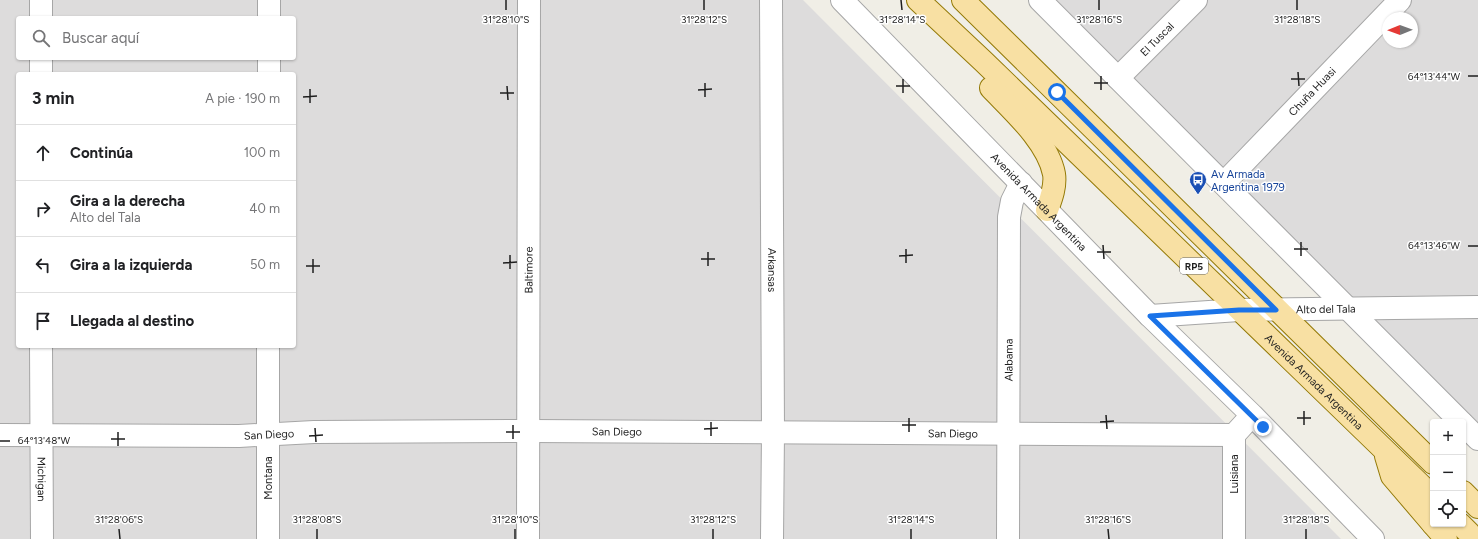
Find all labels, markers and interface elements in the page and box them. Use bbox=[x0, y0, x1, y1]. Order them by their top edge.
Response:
north arrow bbox=[1382, 12, 1418, 48]
text: 31°28'10"S bbox=[483, 13, 529, 26]
text: 31°28'12"S bbox=[681, 13, 727, 26]
text: 31°28'14"S bbox=[879, 13, 925, 26]
text: 31°28'16"S bbox=[1076, 13, 1122, 26]
text: 31°28'18"S bbox=[1274, 13, 1320, 26]
search box bbox=[16, 16, 296, 60]
street label: El Tuscal bbox=[1137, 19, 1177, 59]
icon: search bbox=[30, 27, 52, 49]
text: Buscar aquí bbox=[62, 29, 139, 47]
street label: Chuña Huasi bbox=[1286, 64, 1338, 118]
text: 64°13'44"W bbox=[1408, 70, 1461, 83]
route start bbox=[1048, 83, 1066, 101]
text: 3 min bbox=[32, 88, 74, 108]
text: A pie · 190 m bbox=[205, 91, 280, 106]
icon: ahead bbox=[32, 142, 54, 164]
text: Continúa bbox=[70, 144, 133, 162]
text: 100 m bbox=[244, 145, 280, 160]
street label: Avenida Armada Argentina bbox=[988, 150, 1089, 254]
place label: Av Armada Argentina 1979 bbox=[1211, 168, 1285, 194]
bus stop icon: Av Armada Argentina 1979 bbox=[1188, 170, 1208, 195]
text: Gira a la derecha bbox=[70, 192, 185, 210]
icon: right bbox=[32, 198, 54, 220]
text: 40 m bbox=[249, 201, 280, 216]
text: Alto del Tala bbox=[70, 210, 141, 225]
text: 64°13'46"W bbox=[1408, 239, 1460, 252]
street label: Baltimore bbox=[522, 246, 535, 294]
street label: Arkansas bbox=[766, 248, 779, 292]
icon: left bbox=[32, 254, 54, 276]
text: Gira a la izquierda bbox=[70, 256, 192, 274]
text: 50 m bbox=[250, 257, 280, 272]
road number: RP5 bbox=[1180, 258, 1208, 274]
street label: Alto del Tala bbox=[1296, 302, 1356, 316]
icon: arrive bbox=[32, 310, 54, 332]
text: Llegada al destino bbox=[70, 312, 194, 330]
street label: Avenida Armada Argentina bbox=[1262, 331, 1366, 432]
street label: Alabama bbox=[1002, 339, 1015, 381]
route end bbox=[1254, 418, 1272, 436]
map controls bbox=[1430, 419, 1466, 527]
button: + bbox=[1430, 419, 1466, 455]
street label: San Diego bbox=[592, 425, 642, 438]
street label: San Diego bbox=[244, 427, 294, 442]
street label: San Diego bbox=[928, 427, 978, 440]
text: 64°13'48"W bbox=[18, 434, 71, 447]
street label: Luisiana bbox=[1228, 454, 1241, 494]
button: − bbox=[1430, 455, 1466, 491]
street label: Montana bbox=[262, 456, 275, 500]
street label: Michigan bbox=[35, 457, 48, 501]
button: locate bbox=[1430, 491, 1466, 527]
text: 31°28'06"S bbox=[95, 513, 143, 526]
text: 31°28'08"S bbox=[293, 513, 341, 526]
text: 31°28'10"S bbox=[492, 513, 538, 526]
text: 31°28'12"S bbox=[690, 513, 736, 526]
text: 31°28'14"S bbox=[888, 513, 934, 526]
text: 31°28'16"S bbox=[1085, 513, 1131, 526]
text: 31°28'18"S bbox=[1283, 513, 1329, 526]

